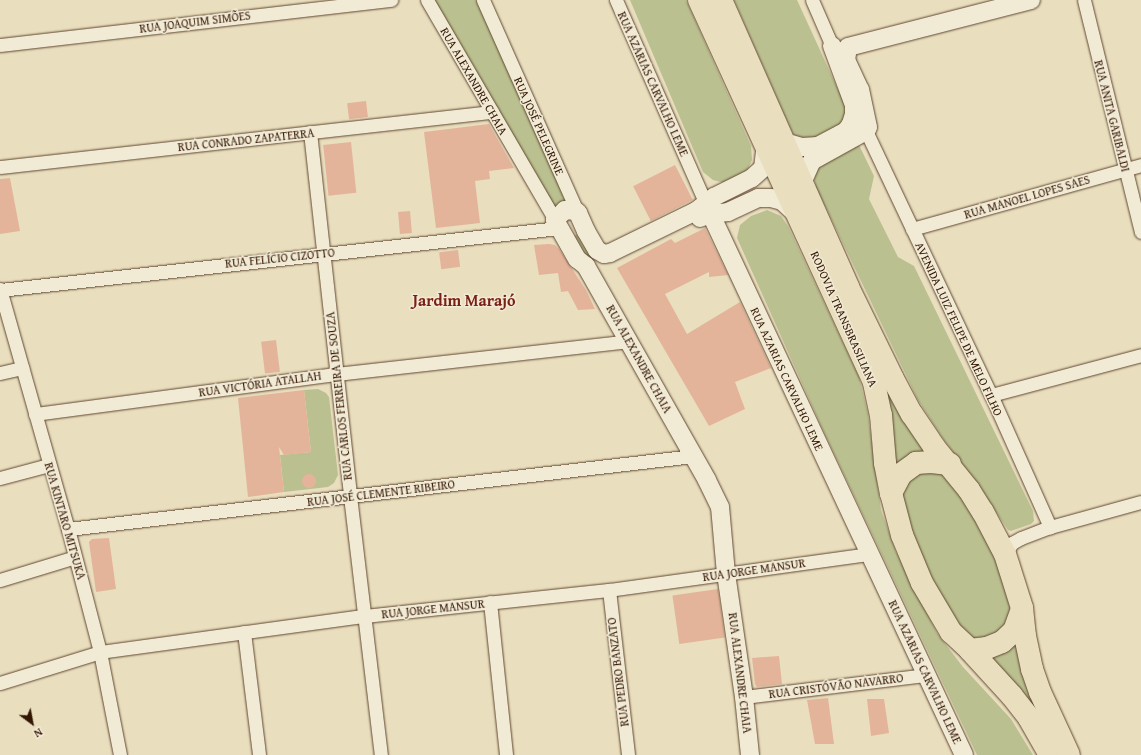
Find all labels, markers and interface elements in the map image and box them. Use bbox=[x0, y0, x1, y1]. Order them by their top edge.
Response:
street label: RUA JOAQUIM SIMÕES bbox=[139, 8, 251, 36]
street label: RUA AZARIAS CARVALHO LEME bbox=[615, 9, 691, 159]
street label: RUA ALEXANDRE CHAIA bbox=[437, 25, 511, 137]
street label: RUA ANITA GARIBALDI bbox=[1091, 59, 1133, 173]
street label: RUA JOSÉ PELEGRINE bbox=[511, 75, 567, 177]
street label: RUA CONRADO ZAPATERRA bbox=[177, 126, 315, 154]
street label: RUA MANOEL LOPES SAES bbox=[962, 172, 1092, 222]
street label: AVENIDA LUIZ FELIPE DE MELO FILHO bbox=[912, 240, 1006, 418]
street label: RUA FELÍCIO CIZOTTO bbox=[224, 245, 336, 271]
street label: RODOVIA TRANSBRASILIANA bbox=[808, 249, 880, 389]
district label: Jardim Marajó bbox=[413, 290, 515, 310]
street label: RUA ALEXANDRE CHAIA bbox=[603, 302, 675, 416]
street label: RUA AZARIAS CARVALHO LEME bbox=[747, 305, 827, 453]
street label: RUA CARLOS FERREIRA DE SOUZA bbox=[323, 311, 355, 481]
street label: RUA VICTÓRIA ATALLAH bbox=[198, 368, 322, 400]
street label: RUA KINTARO MITSUKA bbox=[41, 461, 89, 581]
street label: RUA JOSÉ CLEMENTE RIBEIRO bbox=[306, 477, 456, 509]
street label: RUA JORGE MANSUR bbox=[702, 556, 806, 584]
street label: RUA JORGE MANSUR bbox=[381, 596, 485, 622]
street label: RUA AZARIAS CARVALHO LEME bbox=[885, 598, 965, 746]
street label: RUA ALEXANDRE CHAIA bbox=[725, 612, 755, 734]
street label: RUA PEDRO BANZATO bbox=[604, 617, 632, 727]
street label: RUA CRISTÓVÃO NAVARRO bbox=[768, 671, 904, 701]
north arrow bbox=[12, 703, 52, 743]
text: N bbox=[31, 724, 46, 742]

